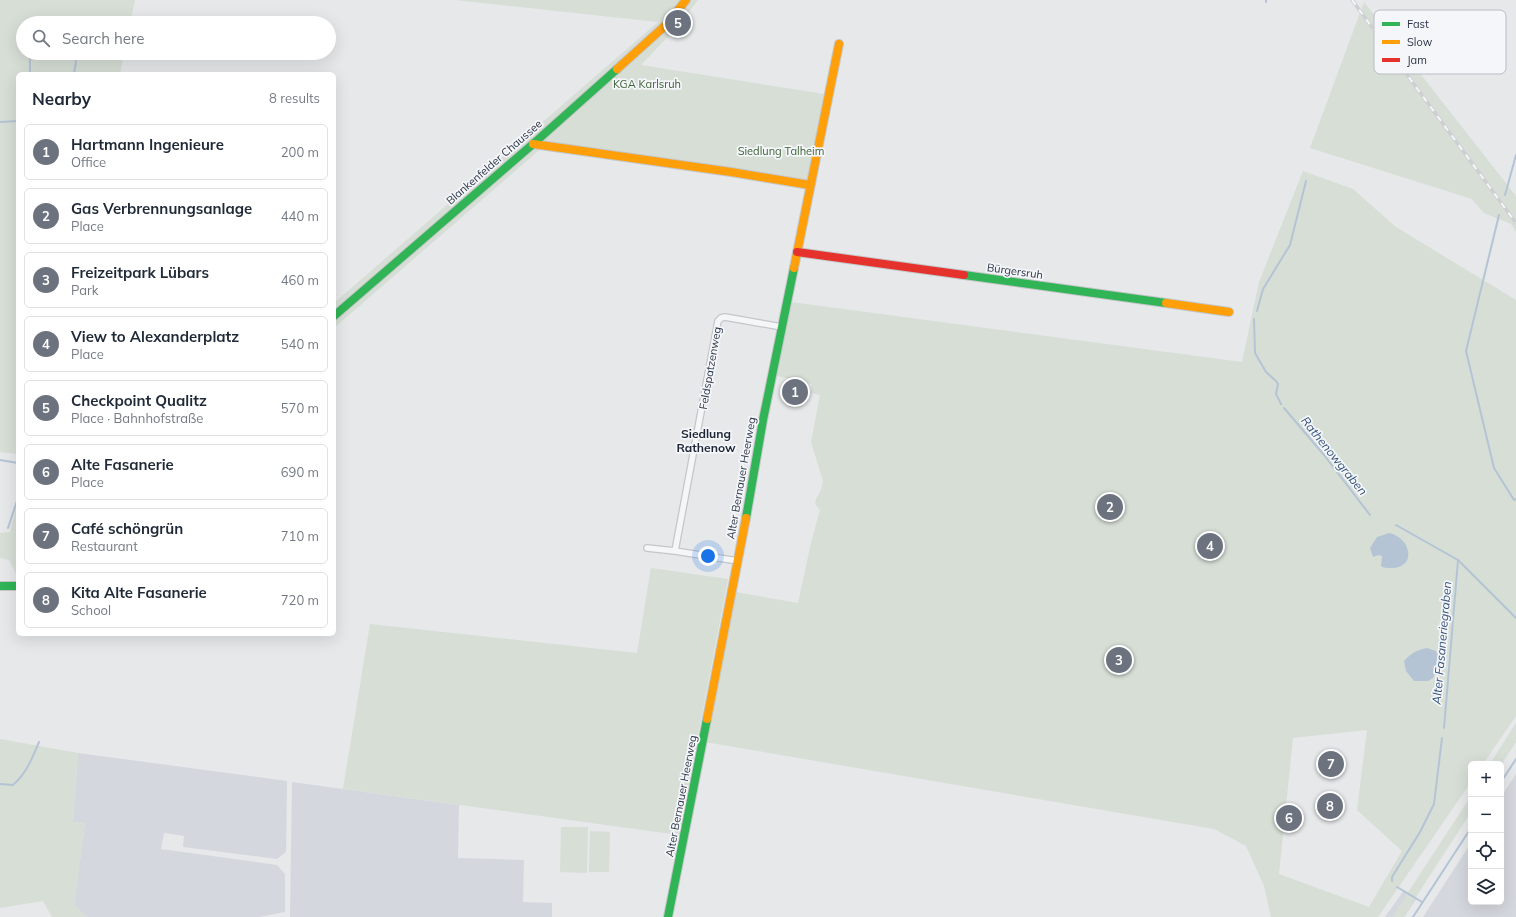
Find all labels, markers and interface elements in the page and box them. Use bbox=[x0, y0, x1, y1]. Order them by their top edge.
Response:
pin: 5 bbox=[665, 8, 691, 38]
legend bbox=[1374, 10, 1506, 74]
search box bbox=[16, 16, 336, 60]
text: Fast bbox=[1407, 17, 1429, 31]
icon: search bbox=[30, 27, 52, 49]
text: Search here bbox=[62, 29, 144, 48]
text: Slow bbox=[1407, 35, 1433, 49]
text: Jam bbox=[1407, 53, 1427, 67]
park label: KGA Karlsruh bbox=[613, 77, 681, 91]
text: Nearby bbox=[32, 88, 91, 109]
text: 8 results bbox=[269, 90, 320, 106]
street label: Blankenfelder Chaussee bbox=[443, 117, 545, 207]
text: Hartmann Ingenieure bbox=[71, 135, 224, 154]
text: 1 bbox=[42, 144, 50, 160]
text: 200 m bbox=[281, 144, 319, 160]
park label: Siedlung Talheim bbox=[738, 144, 824, 158]
text: Office bbox=[71, 154, 106, 170]
text: Gas Verbrennungsanlage bbox=[71, 199, 252, 218]
text: 2 bbox=[42, 208, 50, 224]
text: 440 m bbox=[281, 208, 319, 224]
text: Place bbox=[71, 218, 104, 234]
street label: Bürgersruh bbox=[986, 260, 1044, 282]
text: Freizeitpark Lübars bbox=[71, 263, 209, 282]
text: 3 bbox=[42, 272, 50, 288]
text: 460 m bbox=[281, 272, 319, 288]
text: Park bbox=[71, 282, 98, 298]
street label: Feldspatzenweg bbox=[696, 326, 724, 410]
text: View to Alexanderplatz bbox=[71, 327, 239, 346]
text: 4 bbox=[42, 336, 50, 352]
text: 540 m bbox=[281, 336, 319, 352]
text: Place bbox=[71, 346, 104, 362]
pin: 1 bbox=[782, 377, 808, 407]
text: Checkpoint Qualitz bbox=[71, 391, 207, 410]
text: 5 bbox=[42, 400, 50, 416]
text: 570 m bbox=[281, 400, 319, 416]
text: Place · Bahnhofstraße bbox=[71, 410, 203, 426]
water label: Rathenowgraben bbox=[1298, 413, 1371, 498]
street label: Alter Bernauer Heerweg bbox=[723, 416, 759, 540]
district label: Siedlung Rathenow bbox=[677, 426, 736, 455]
text: Alte Fasanerie bbox=[71, 455, 174, 474]
text: 6 bbox=[42, 464, 50, 480]
text: 690 m bbox=[281, 464, 319, 480]
text: Place bbox=[71, 474, 104, 490]
pin: 2 bbox=[1097, 492, 1123, 522]
text: Café schöngrün bbox=[71, 519, 183, 538]
text: 7 bbox=[42, 528, 50, 544]
text: 710 m bbox=[281, 528, 319, 544]
pin: 4 bbox=[1197, 531, 1223, 561]
text: Restaurant bbox=[71, 538, 138, 554]
your location bbox=[698, 546, 718, 566]
water label: Alter Fasaneriegraben bbox=[1429, 581, 1454, 706]
text: Kita Alte Fasanerie bbox=[71, 583, 207, 602]
text: 8 bbox=[42, 592, 50, 608]
text: 720 m bbox=[281, 592, 319, 608]
text: School bbox=[71, 602, 111, 618]
pin: 3 bbox=[1106, 645, 1132, 675]
street label: Alter Bernauer Heerweg bbox=[662, 734, 700, 858]
pin: 7 bbox=[1318, 749, 1344, 779]
map controls bbox=[1468, 761, 1504, 905]
button: + bbox=[1468, 761, 1504, 797]
pin: 8 bbox=[1317, 791, 1343, 821]
button: − bbox=[1468, 797, 1504, 833]
pin: 6 bbox=[1276, 803, 1302, 833]
button: locate bbox=[1468, 833, 1504, 869]
button: layers bbox=[1468, 869, 1504, 905]

